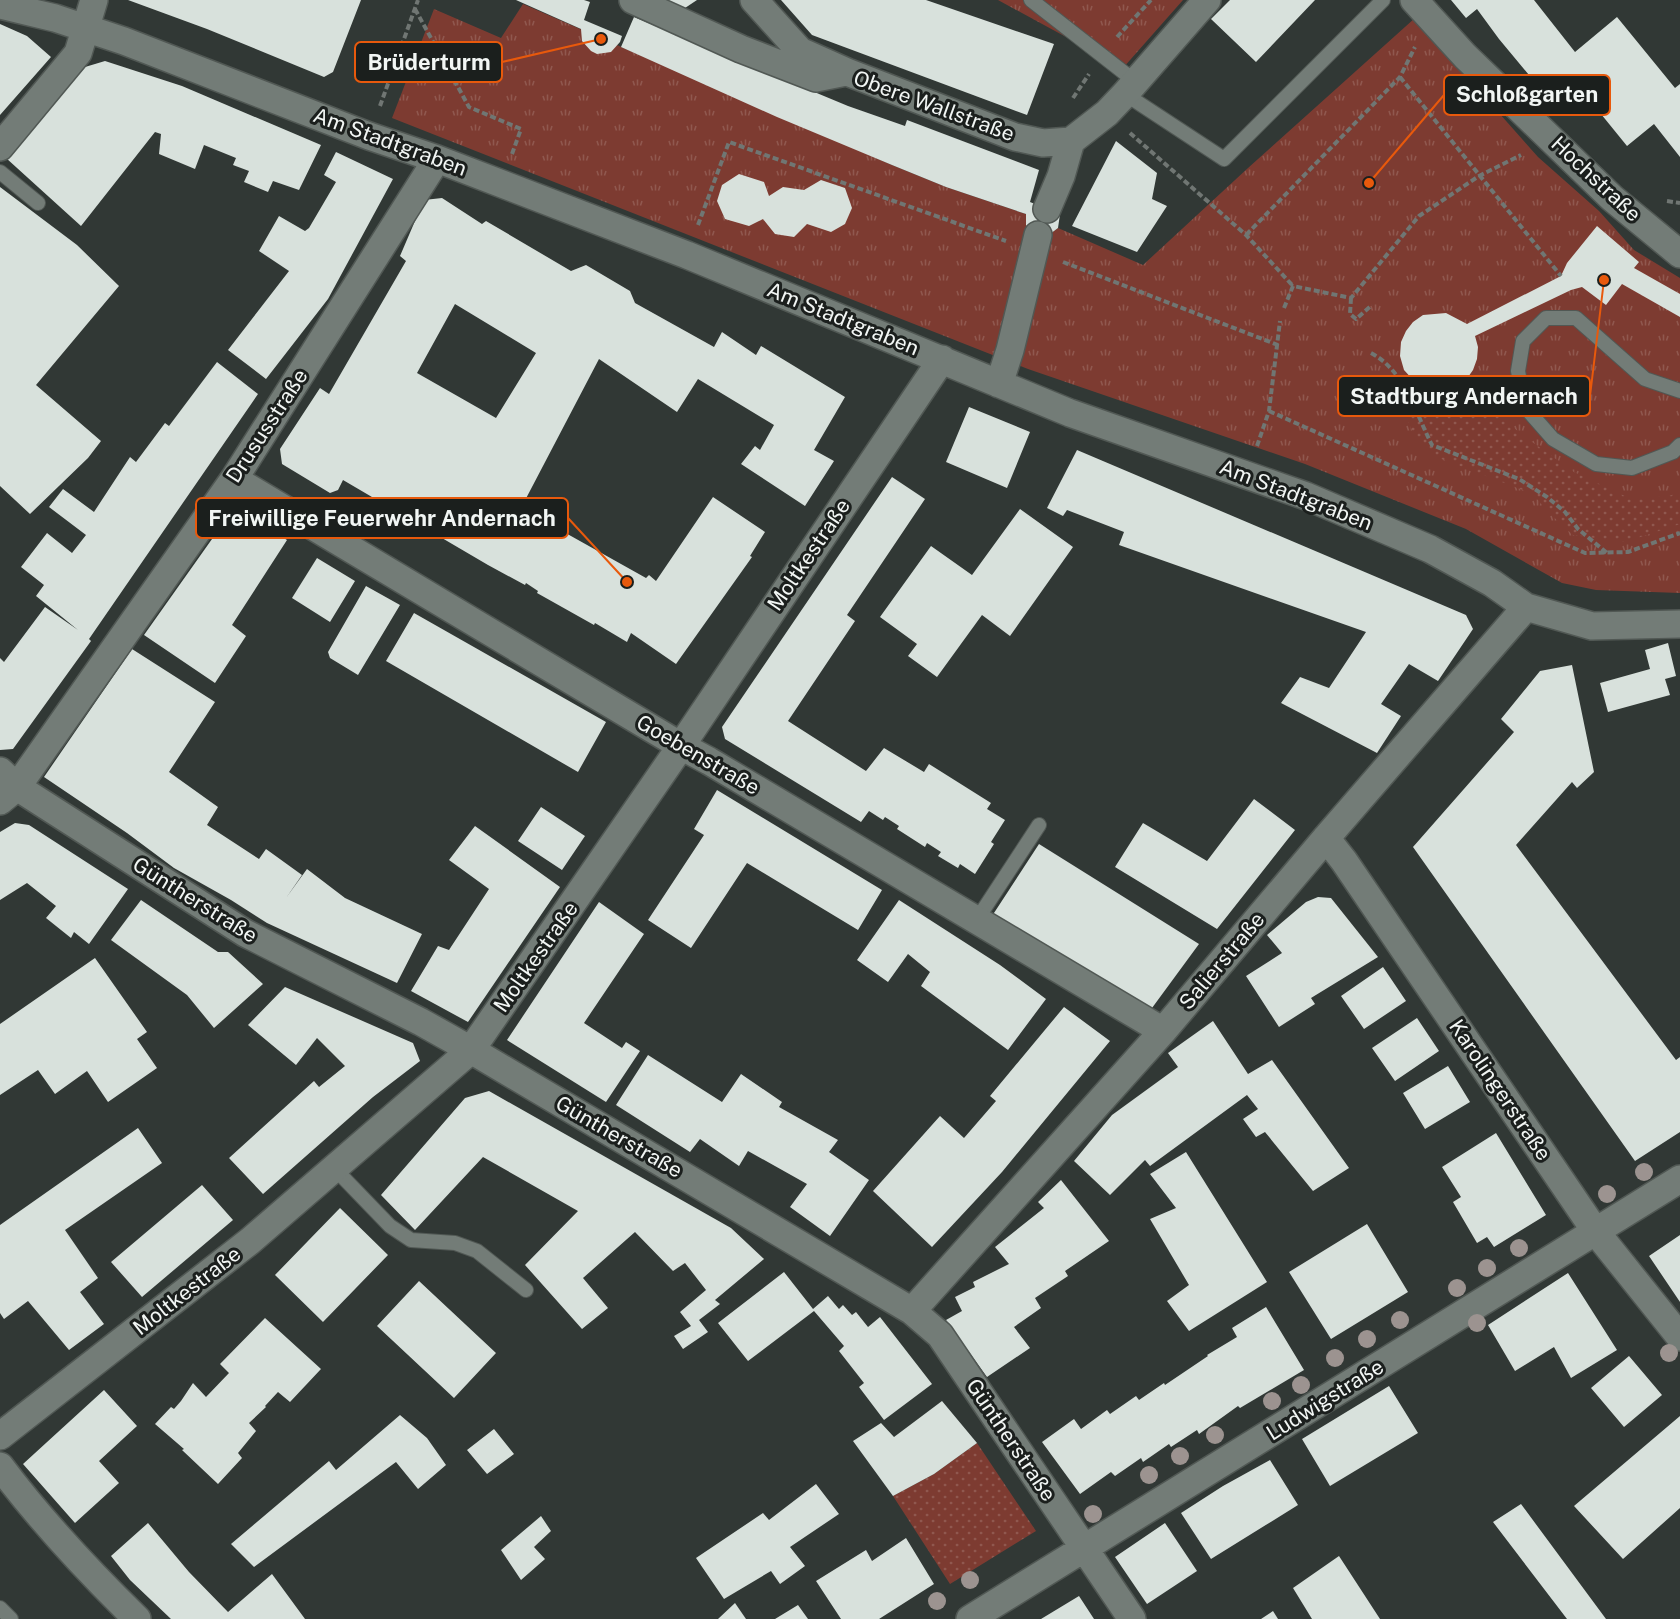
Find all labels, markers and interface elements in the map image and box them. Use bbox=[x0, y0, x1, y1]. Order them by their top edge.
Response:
callout: Brüderturm bbox=[355, 42, 502, 82]
text: Brüderturm bbox=[367, 49, 491, 75]
street label: Obere Wallstraße bbox=[850, 65, 1018, 146]
callout: Schloßgarten bbox=[1444, 75, 1610, 115]
text: Schloßgarten bbox=[1456, 81, 1598, 107]
street label: Am Stadtgraben bbox=[310, 102, 470, 181]
street label: Hochstraße bbox=[1546, 131, 1646, 226]
street label: Am Stadtgraben bbox=[764, 277, 923, 360]
street label: Drususstraße bbox=[221, 364, 313, 487]
callout: Stadtburg Andernach bbox=[1338, 376, 1590, 416]
text: Stadtburg Andernach bbox=[1350, 383, 1578, 409]
street label: Am Stadtgraben bbox=[1216, 454, 1376, 535]
street label: Moltkestraße bbox=[762, 494, 855, 615]
callout: Freiwillige Feuerwehr Andernach bbox=[196, 498, 568, 538]
text: Freiwillige Feuerwehr Andernach bbox=[208, 505, 556, 531]
street label: Goebenstraße bbox=[632, 709, 764, 800]
street label: Güntherstraße bbox=[128, 851, 262, 948]
street label: Moltkestraße bbox=[488, 897, 583, 1017]
street label: Salierstraße bbox=[1174, 907, 1270, 1014]
street label: Karolingerstraße bbox=[1444, 1015, 1557, 1165]
street label: Güntherstraße bbox=[552, 1090, 687, 1183]
street label: Moltkestraße bbox=[128, 1241, 245, 1340]
street label: Ludwigstraße bbox=[1262, 1354, 1388, 1446]
street label: Güntherstraße bbox=[961, 1374, 1061, 1506]

